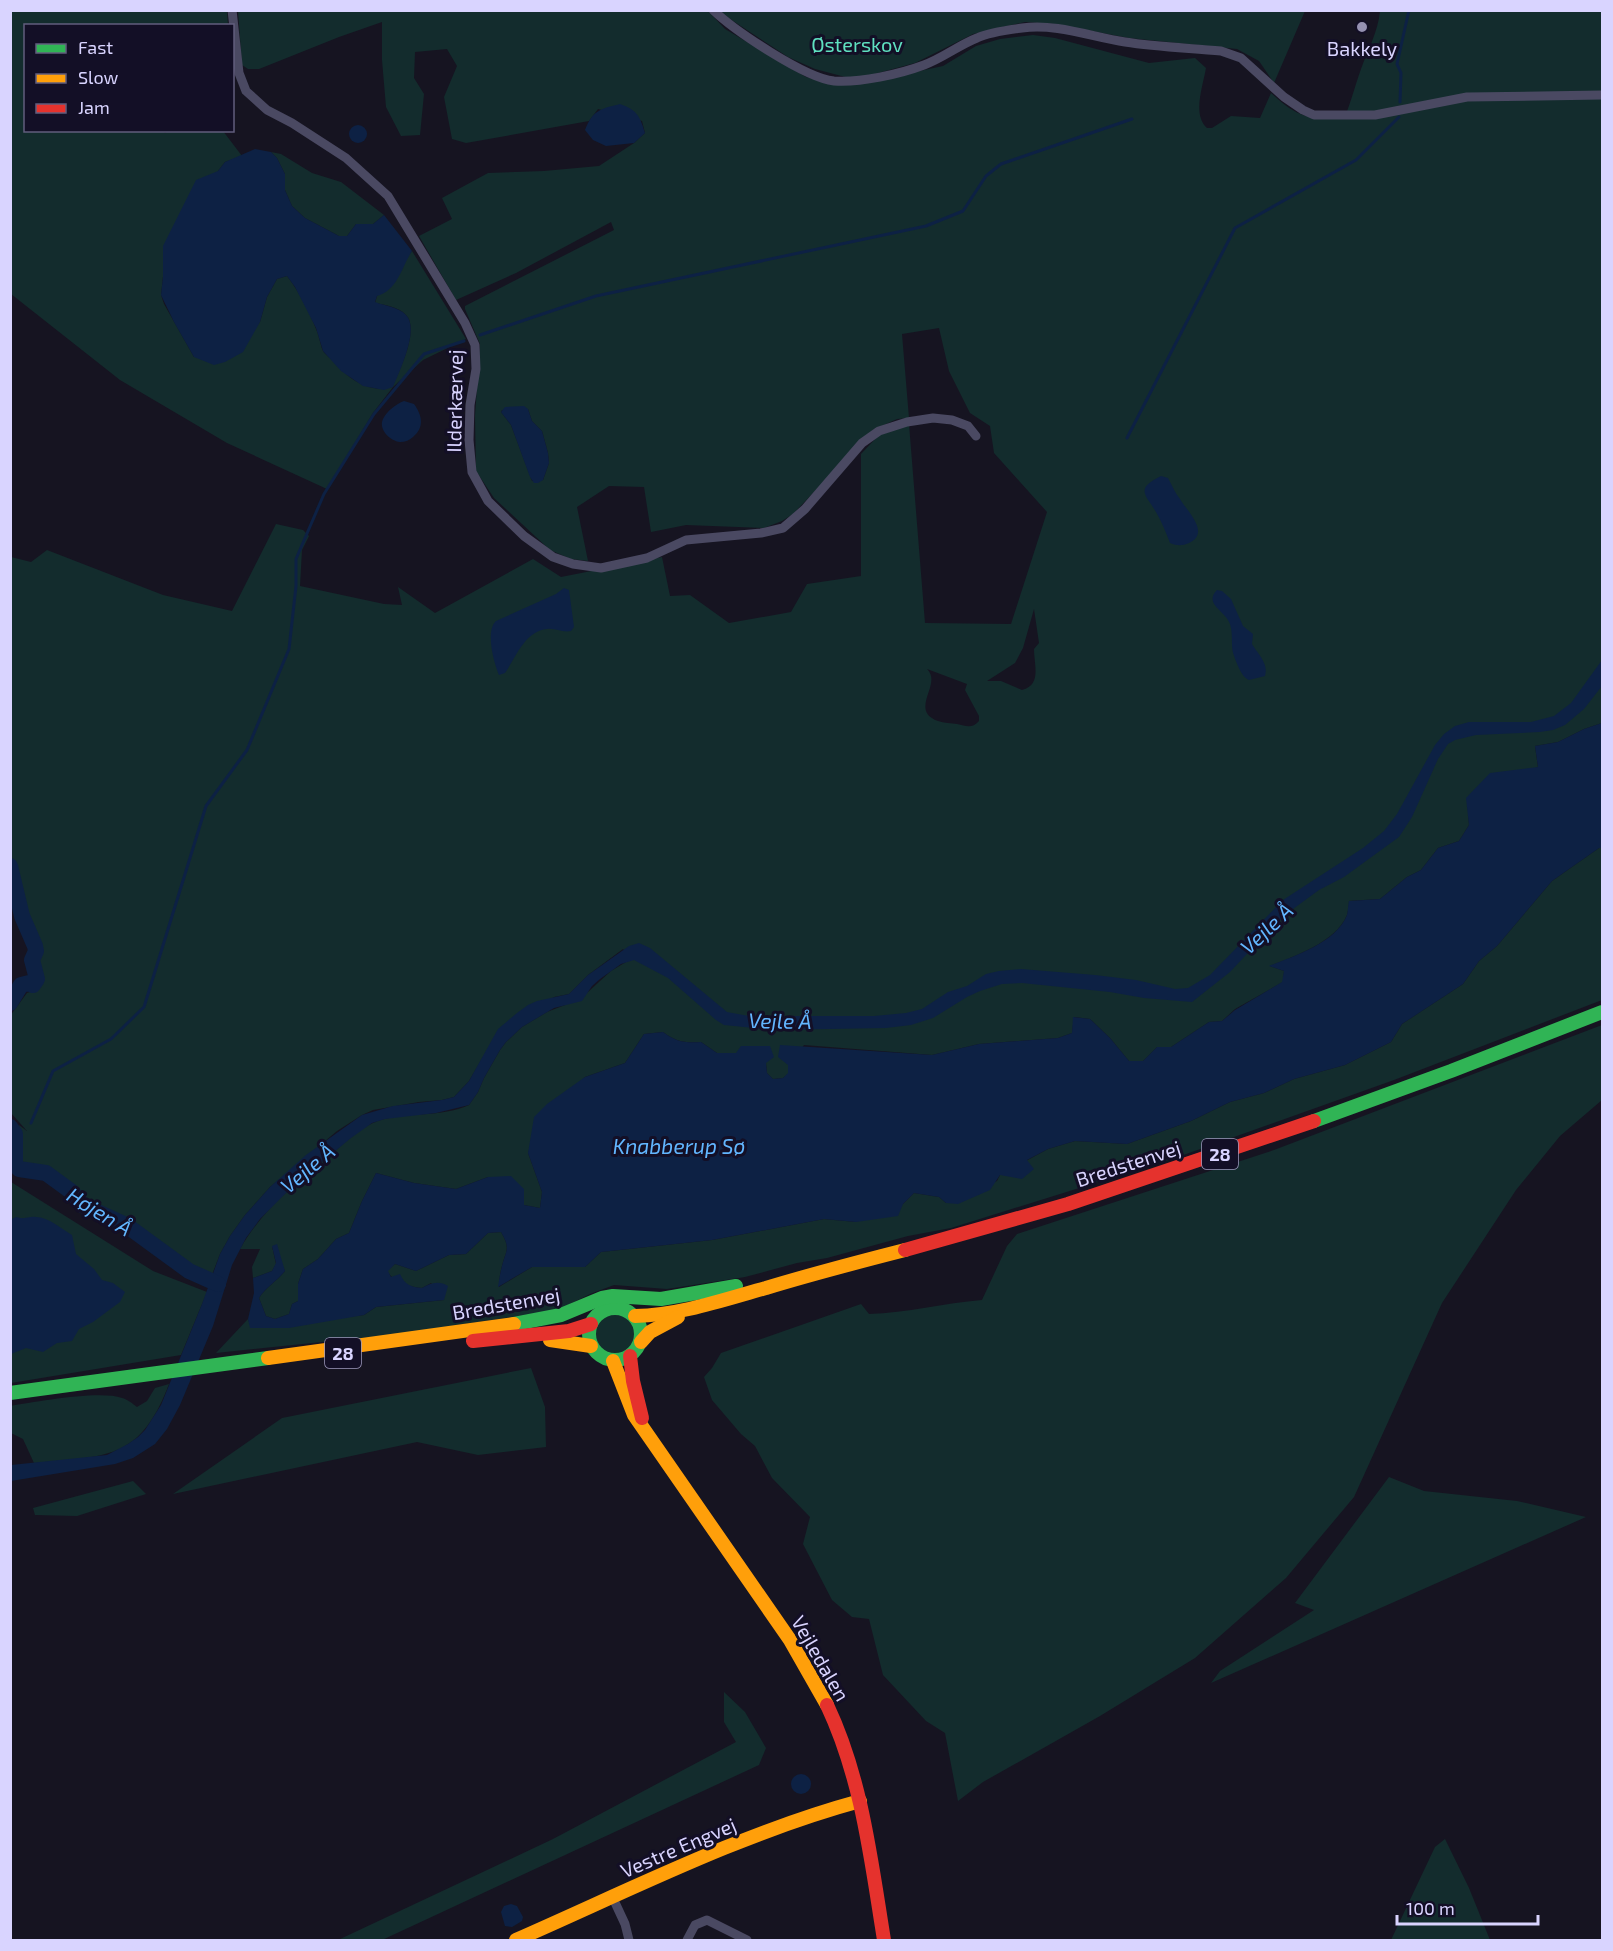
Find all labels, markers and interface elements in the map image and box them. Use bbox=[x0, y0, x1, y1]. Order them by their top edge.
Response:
marker: Bakkely bbox=[1355, 20, 1369, 34]
legend bbox=[24, 24, 234, 132]
park label: Østerskov bbox=[811, 32, 903, 56]
text: Fast bbox=[78, 36, 113, 58]
place label: Bakkely bbox=[1327, 36, 1398, 60]
text: Slow bbox=[78, 66, 119, 88]
text: Jam bbox=[78, 96, 110, 118]
street label: Ilderkærvej bbox=[441, 349, 467, 453]
water label: Vejle Å bbox=[1234, 897, 1298, 959]
water label: Vejle Å bbox=[748, 1007, 812, 1034]
water label: Knabberup Sø bbox=[613, 1133, 745, 1158]
street label: Bredstenvej bbox=[1073, 1135, 1183, 1191]
water label: Vejle Å bbox=[275, 1138, 340, 1199]
road number: 28 bbox=[1202, 1139, 1238, 1169]
water label: Højen Å bbox=[62, 1181, 137, 1241]
street label: Bredstenvej bbox=[450, 1282, 562, 1324]
road number: 28 bbox=[325, 1338, 361, 1368]
street label: Vejledalen bbox=[787, 1611, 855, 1705]
street label: Vestre Engvej bbox=[617, 1812, 739, 1882]
scale bar bbox=[1397, 1888, 1538, 1926]
text: 100 m bbox=[1406, 1897, 1455, 1919]

